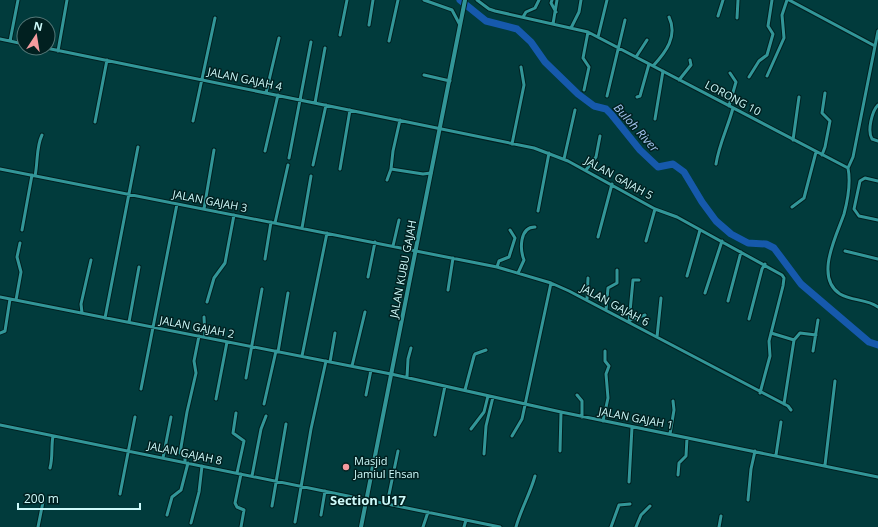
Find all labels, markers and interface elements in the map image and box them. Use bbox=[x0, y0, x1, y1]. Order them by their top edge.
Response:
north arrow bbox=[16, 16, 56, 56]
text: N bbox=[32, 17, 44, 34]
street label: JALAN GAJAH 4 bbox=[205, 63, 284, 94]
street label: LORONG 10 bbox=[703, 77, 764, 119]
water label: Buloh River bbox=[610, 100, 664, 157]
street label: JALAN GAJAH 5 bbox=[582, 152, 656, 203]
street label: JALAN GAJAH 3 bbox=[170, 186, 249, 215]
street label: JALAN KUBU GAJAH bbox=[385, 219, 419, 320]
street label: JALAN GAJAH 6 bbox=[577, 280, 652, 329]
street label: JALAN GAJAH 2 bbox=[157, 312, 236, 341]
street label: JALAN GAJAH 1 bbox=[596, 403, 675, 432]
street label: JALAN GAJAH 8 bbox=[145, 437, 224, 468]
place label: Masjid Jamiul Ehsan bbox=[353, 453, 419, 481]
marker: Masjid Jamiul Ehsan bbox=[341, 462, 351, 472]
scale bar bbox=[18, 485, 140, 511]
text: 200 m bbox=[24, 490, 59, 507]
district label: Section U17 bbox=[330, 491, 406, 509]

